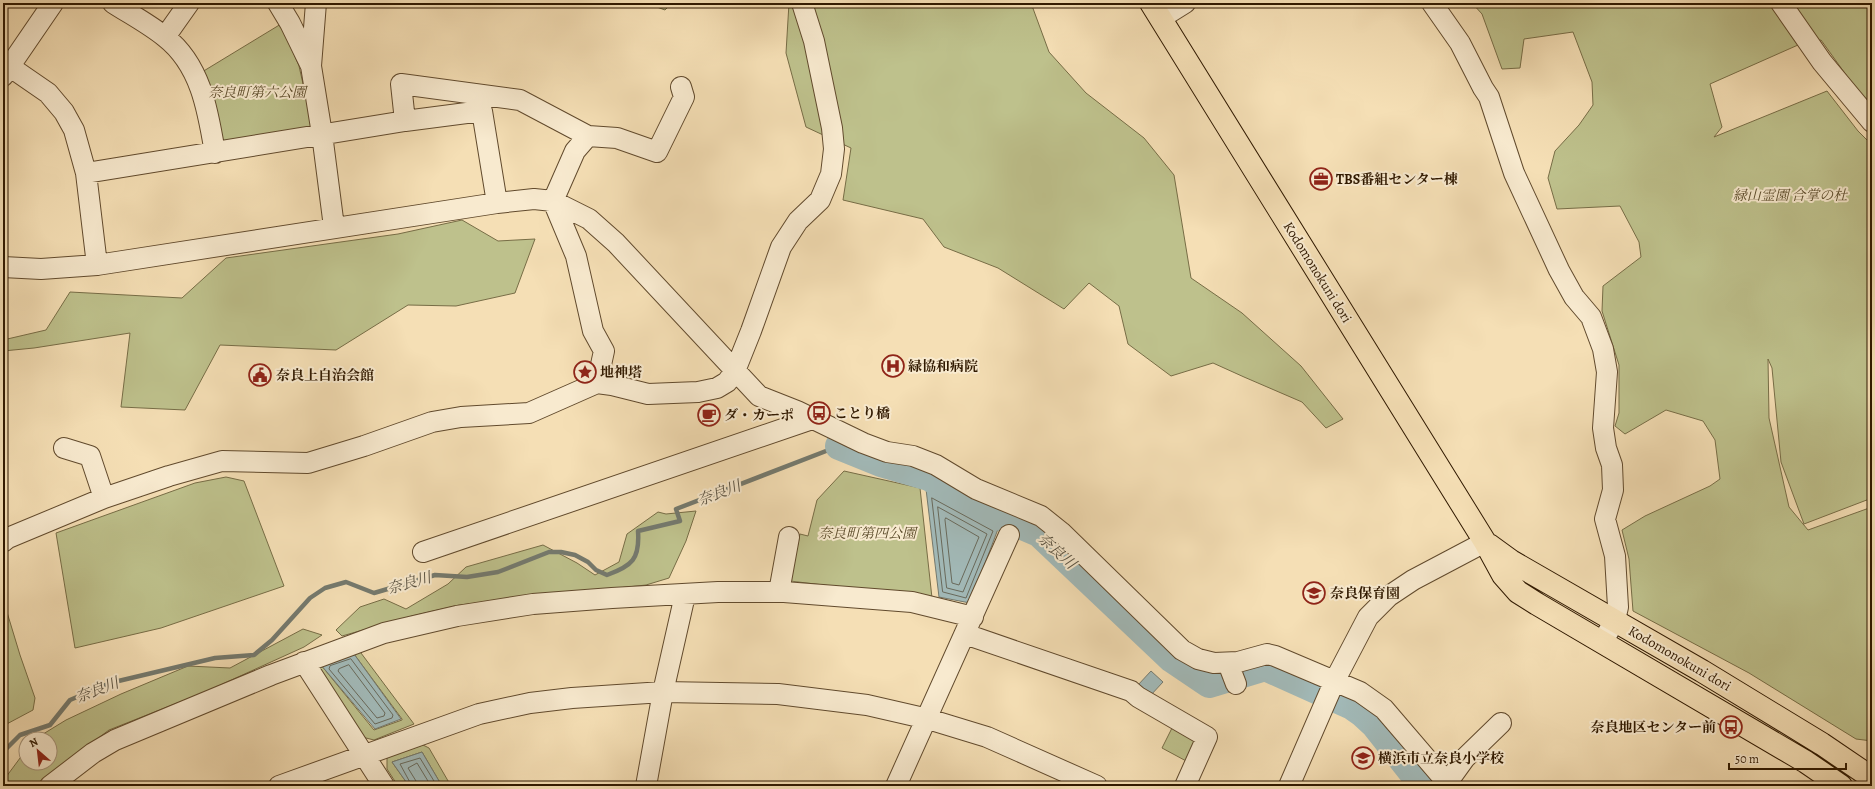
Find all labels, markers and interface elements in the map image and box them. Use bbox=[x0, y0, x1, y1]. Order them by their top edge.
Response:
park label: 奈良町第六公園 bbox=[208, 83, 308, 102]
office icon: TBS番組センター棟 bbox=[1308, 166, 1334, 192]
place label: TBS番組センター棟 bbox=[1336, 170, 1458, 189]
park label: 緑山霊園 合掌の杜 bbox=[1733, 186, 1848, 205]
street label: Kodomonokuni dori bbox=[1279, 218, 1356, 326]
hospital icon: 緑協和病院 bbox=[880, 353, 906, 379]
place label: 緑協和病院 bbox=[908, 357, 978, 376]
place icon: 地神塔 bbox=[572, 359, 598, 385]
public building icon: 奈良上自治会館 bbox=[247, 362, 273, 388]
place label: 地神塔 bbox=[600, 363, 642, 382]
place label: 奈良上自治会館 bbox=[276, 366, 374, 385]
bus stop icon: ことり橋 bbox=[806, 400, 832, 426]
cafe icon: ダ・カーポ bbox=[696, 402, 722, 428]
place label: ことり橋 bbox=[834, 404, 890, 423]
place label: ダ・カーポ bbox=[724, 406, 794, 425]
water label: 奈良川 bbox=[694, 475, 745, 510]
park label: 奈良町第四公園 bbox=[818, 524, 918, 543]
water label: 奈良川 bbox=[1034, 529, 1082, 575]
water label: 奈良川 bbox=[385, 567, 435, 599]
school or university icon: 奈良保育園 bbox=[1301, 580, 1327, 606]
place label: 奈良保育園 bbox=[1330, 584, 1400, 603]
street label: Kodomonokuni dori bbox=[1625, 621, 1735, 696]
water label: 奈良川 bbox=[72, 672, 123, 707]
bus stop icon: 奈良地区センター前 bbox=[1718, 714, 1744, 740]
place label: 奈良地区センター前 bbox=[1591, 718, 1716, 737]
north arrow bbox=[18, 731, 58, 771]
text: N bbox=[26, 734, 41, 751]
school or university icon: 横浜市立奈良小学校 bbox=[1350, 745, 1376, 771]
scale bar bbox=[1729, 745, 1846, 771]
place label: 横浜市立奈良小学校 bbox=[1378, 749, 1504, 768]
text: 50 m bbox=[1735, 751, 1759, 767]

